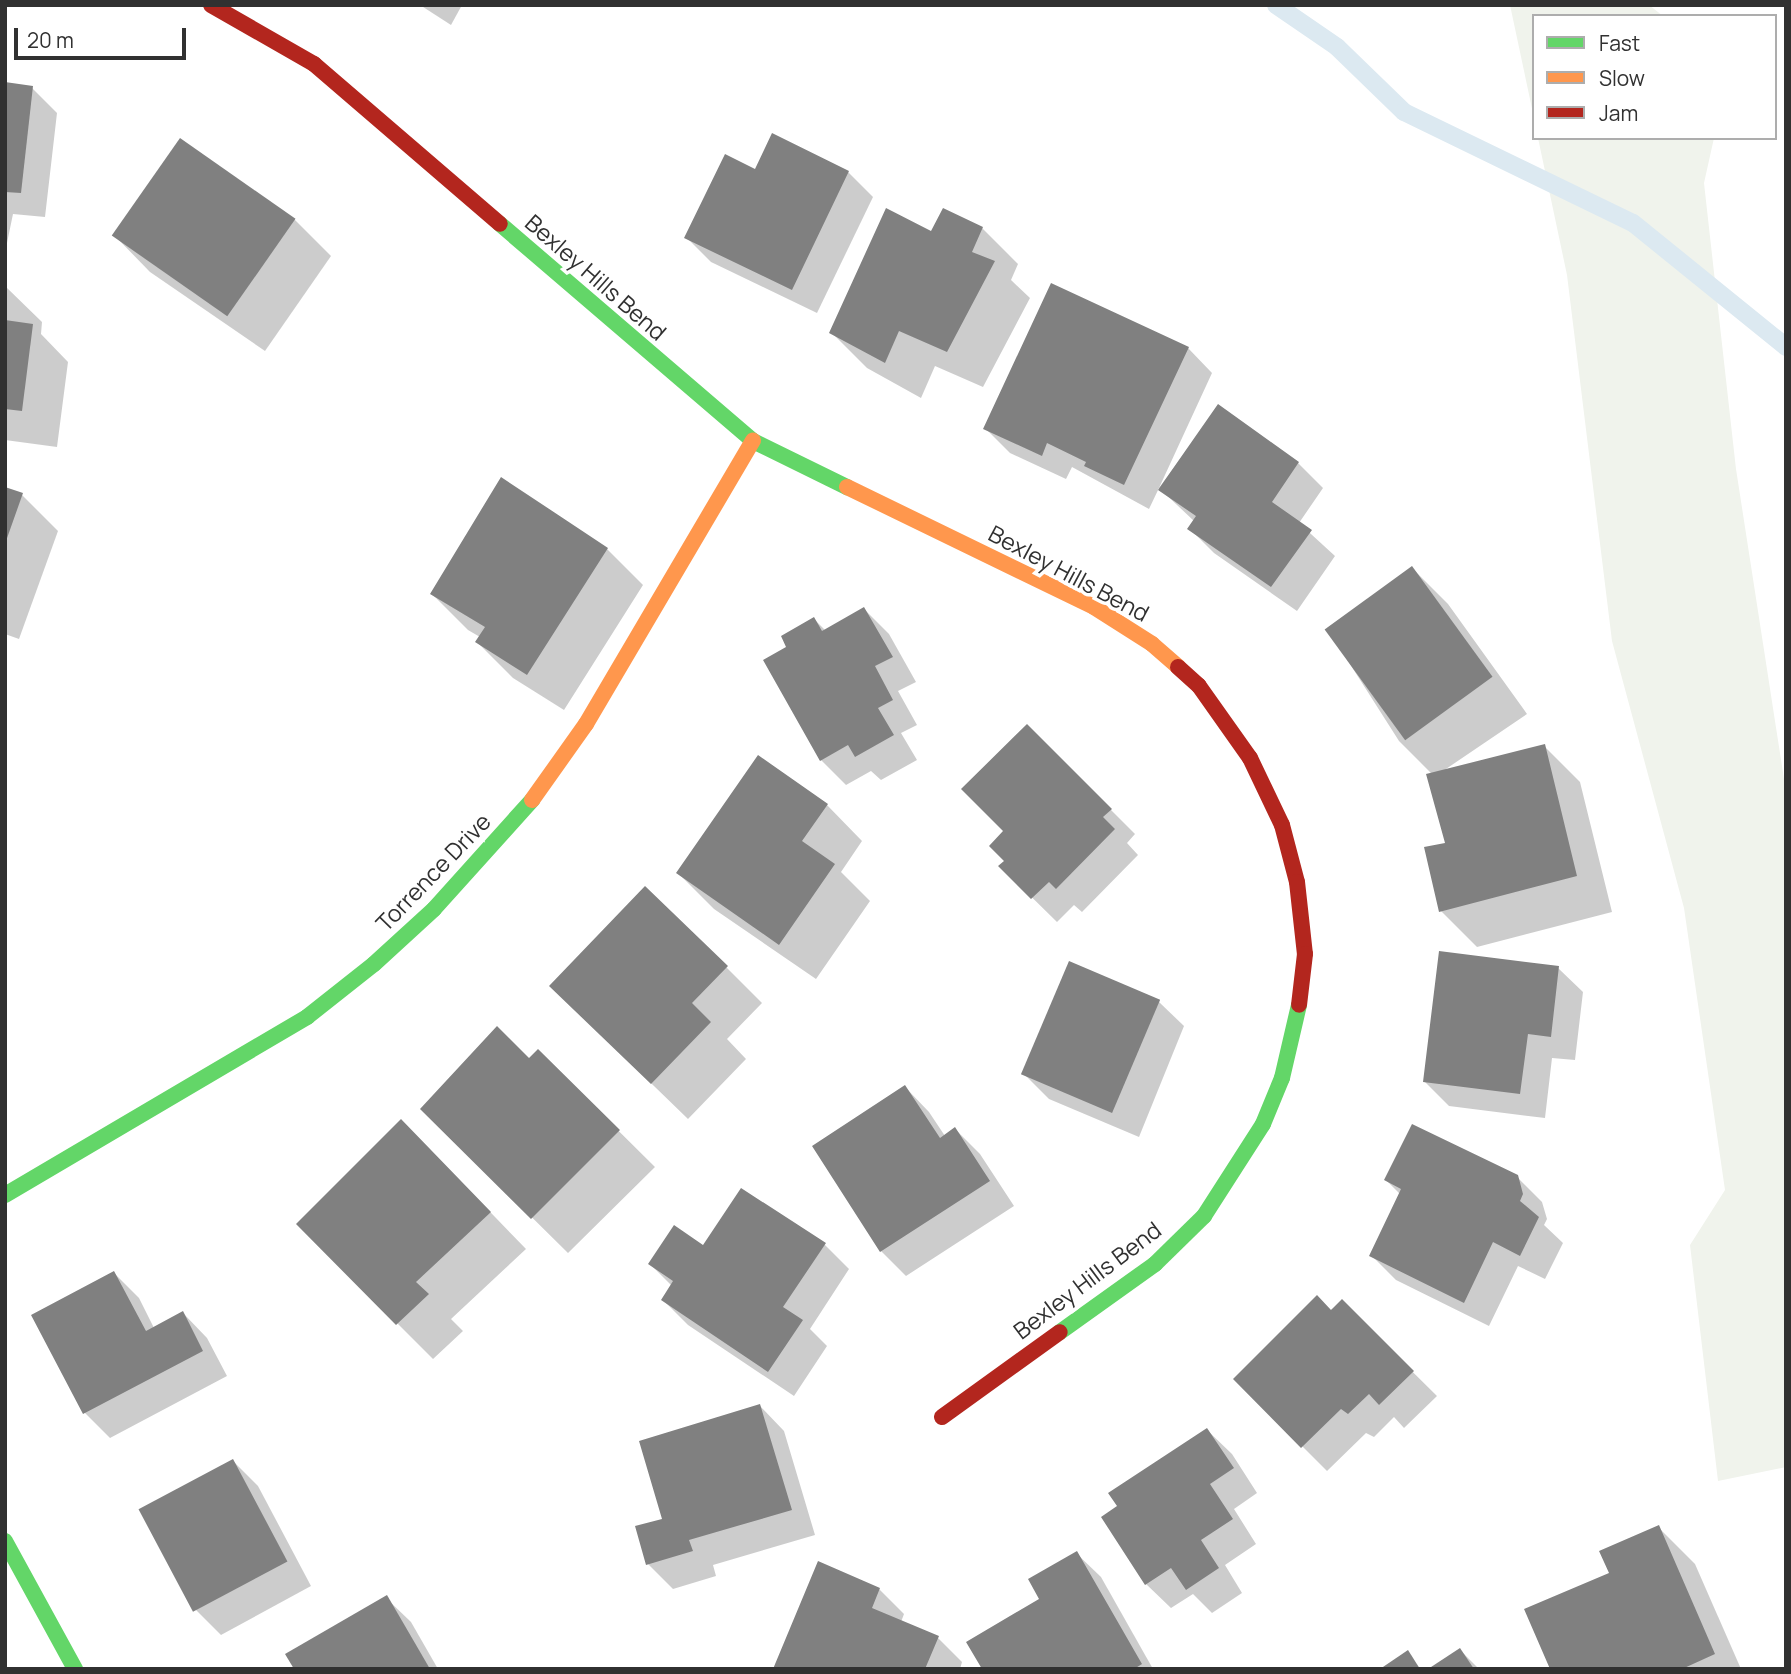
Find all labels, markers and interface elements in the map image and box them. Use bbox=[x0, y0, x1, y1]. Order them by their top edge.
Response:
scale bar bbox=[18, 14, 189, 58]
legend bbox=[1532, 14, 1777, 140]
text: 20 m bbox=[27, 26, 74, 54]
text: Fast bbox=[1599, 29, 1640, 57]
text: Slow bbox=[1599, 64, 1645, 92]
text: Jam bbox=[1599, 99, 1638, 127]
street label: Bexley Hills Bend bbox=[520, 208, 672, 346]
street label: Bexley Hills Bend bbox=[984, 519, 1154, 627]
street label: Torrence Drive bbox=[370, 807, 496, 937]
street label: Bexley Hills Bend bbox=[1008, 1216, 1166, 1344]

